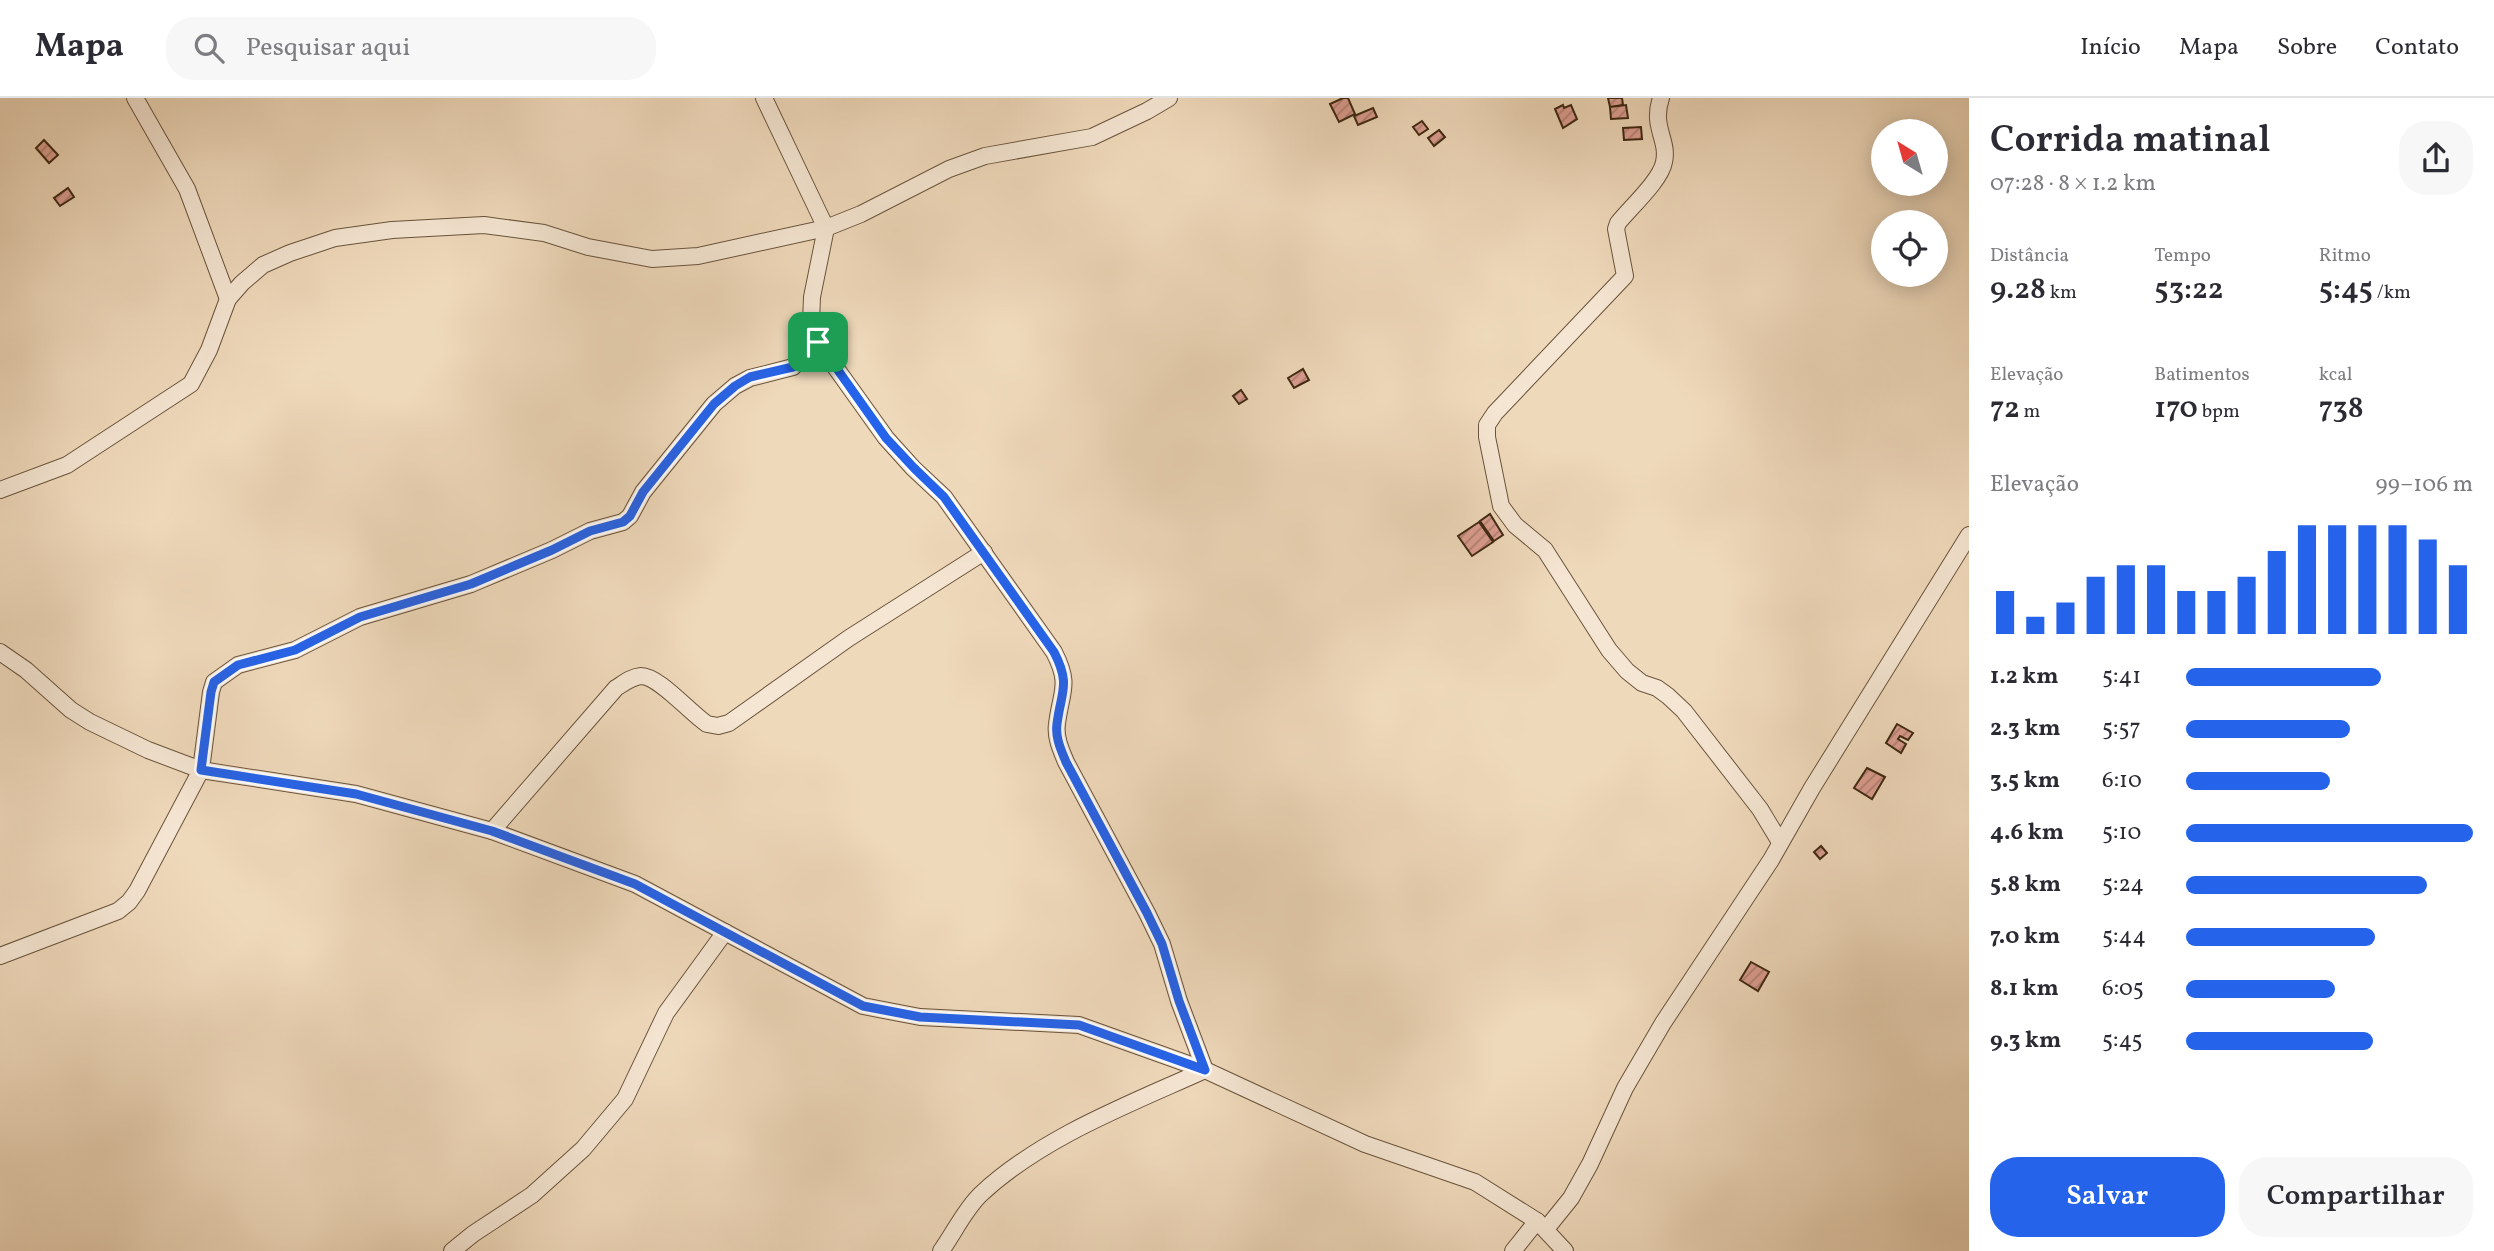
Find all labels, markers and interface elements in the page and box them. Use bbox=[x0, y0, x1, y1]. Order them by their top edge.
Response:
search box bbox=[166, 17, 656, 80]
text: Mapa bbox=[35, 25, 124, 71]
icon: search bbox=[190, 29, 228, 67]
text: Pesquisar aqui bbox=[246, 30, 410, 66]
text: Início bbox=[2080, 31, 2141, 65]
text: Mapa bbox=[2179, 31, 2239, 65]
text: Sobre bbox=[2277, 31, 2337, 65]
text: Contato bbox=[2375, 31, 2459, 65]
text: Corrida matinal bbox=[1990, 115, 2271, 168]
north arrow bbox=[1871, 119, 1948, 196]
map controls bbox=[1871, 119, 1948, 287]
button: share bbox=[2399, 121, 2473, 195]
text: 07:28 · 8 × 1.2 km bbox=[1990, 168, 2156, 200]
button: locate bbox=[1871, 210, 1948, 287]
text: Distância bbox=[1990, 243, 2069, 269]
text: Tempo bbox=[2154, 243, 2211, 269]
text: Ritmo bbox=[2319, 243, 2371, 269]
text: 9.28 bbox=[1990, 269, 2046, 311]
text: 53:22 bbox=[2154, 269, 2224, 311]
text: 5:45 bbox=[2319, 269, 2373, 311]
text: km bbox=[2046, 280, 2077, 306]
text: /km bbox=[2373, 280, 2411, 306]
pin bbox=[788, 312, 848, 372]
icon: arrive bbox=[799, 323, 837, 361]
text: Elevação bbox=[1990, 362, 2063, 388]
text: Batimentos bbox=[2154, 362, 2250, 388]
text: kcal bbox=[2319, 362, 2352, 388]
text: 72 bbox=[1990, 388, 2020, 430]
text: 170 bbox=[2154, 388, 2198, 430]
text: 738 bbox=[2319, 388, 2364, 430]
text: m bbox=[2020, 399, 2040, 425]
text: bpm bbox=[2198, 399, 2240, 425]
text: Elevação bbox=[1990, 469, 2079, 501]
text: 99–106 m bbox=[2376, 469, 2473, 501]
text: 1.2 km bbox=[1990, 661, 2059, 693]
text: 5:41 bbox=[2102, 661, 2141, 693]
text: 2.3 km bbox=[1990, 713, 2061, 745]
text: 5:57 bbox=[2102, 713, 2141, 745]
text: 3.5 km bbox=[1990, 765, 2060, 797]
text: 6:10 bbox=[2102, 765, 2142, 797]
text: 4.6 km bbox=[1990, 817, 2064, 849]
text: 5:10 bbox=[2102, 817, 2141, 849]
text: 5.8 km bbox=[1990, 869, 2061, 901]
text: 5:24 bbox=[2102, 869, 2144, 901]
text: 7.0 km bbox=[1990, 921, 2060, 953]
text: 5:44 bbox=[2102, 921, 2146, 953]
text: 8.1 km bbox=[1990, 973, 2059, 1005]
text: 6:05 bbox=[2102, 973, 2144, 1005]
text: 9.3 km bbox=[1990, 1025, 2061, 1057]
text: 5:45 bbox=[2102, 1025, 2143, 1057]
button: Salvar bbox=[1990, 1157, 2225, 1237]
button: Compartilhar bbox=[2239, 1157, 2473, 1237]

